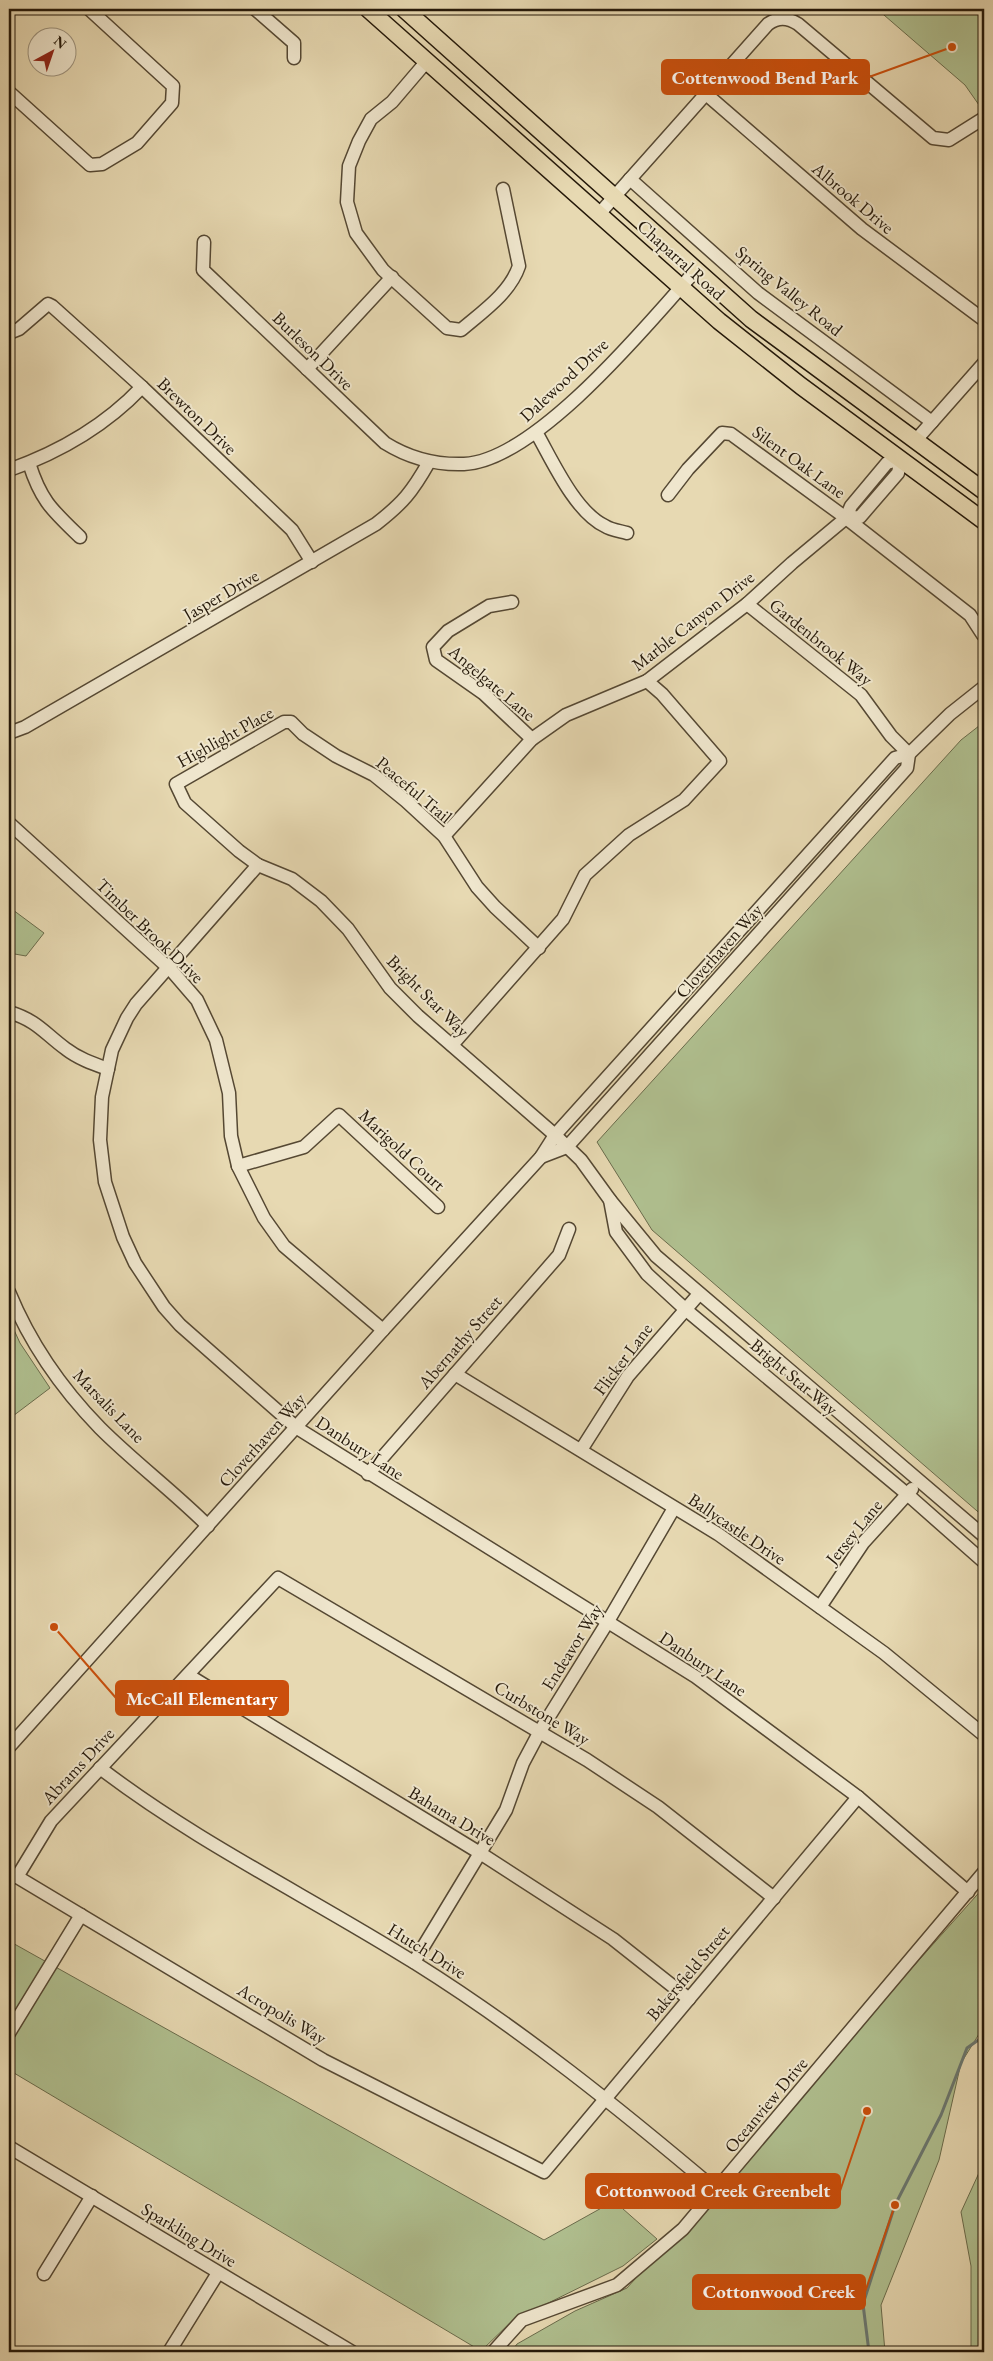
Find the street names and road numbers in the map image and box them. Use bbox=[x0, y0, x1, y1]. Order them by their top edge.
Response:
street label: Albrook Drive bbox=[807, 156, 899, 239]
street label: Chaparral Road bbox=[633, 214, 731, 306]
street label: Spring Valley Road bbox=[731, 240, 848, 341]
street label: Burleson Drive bbox=[268, 306, 359, 395]
street label: Dalewood Drive bbox=[515, 333, 613, 427]
street label: Brewton Drive bbox=[153, 372, 242, 459]
street label: Silent Oak Lane bbox=[748, 420, 851, 503]
street label: Jasper Drive bbox=[177, 564, 263, 626]
street label: Marble Canyon Drive bbox=[627, 565, 759, 676]
street label: Gardenbrook Way bbox=[765, 593, 878, 690]
street label: Angelgate Lane bbox=[443, 639, 541, 726]
street label: Highlight Place bbox=[173, 701, 277, 772]
street label: Peaceful Trail bbox=[371, 751, 457, 828]
street label: Timber Brook Drive bbox=[92, 873, 209, 988]
street label: Cloverhaven Way bbox=[670, 899, 767, 1003]
street label: Bright Star Way bbox=[382, 949, 475, 1042]
street label: Marigold Court bbox=[354, 1104, 451, 1196]
street label: Abernathy Street bbox=[412, 1290, 507, 1394]
street label: Flicker Lane bbox=[588, 1318, 657, 1399]
street label: Bright Star Way bbox=[746, 1333, 843, 1420]
street label: Marsalis Lane bbox=[68, 1364, 150, 1448]
street label: Cloverhaven Way bbox=[213, 1388, 310, 1492]
street label: Danbury Lane bbox=[312, 1411, 409, 1485]
street label: Ballycastle Drive bbox=[684, 1487, 791, 1570]
street label: Jersey Lane bbox=[819, 1494, 887, 1571]
street label: Endeavor Way bbox=[536, 1599, 607, 1694]
street label: Danbury Lane bbox=[655, 1626, 751, 1701]
street label: Curbstone Way bbox=[490, 1675, 594, 1750]
street label: Abrams Drive bbox=[36, 1722, 119, 1810]
street label: Bahama Drive bbox=[405, 1781, 500, 1851]
street label: Hutch Drive bbox=[384, 1917, 471, 1984]
street label: Bakersfield Street bbox=[641, 1920, 735, 2025]
street label: Acropolis Way bbox=[233, 1977, 331, 2049]
street label: Oceanview Drive bbox=[719, 2052, 812, 2157]
street label: Sparkling Drive bbox=[137, 2197, 241, 2272]

